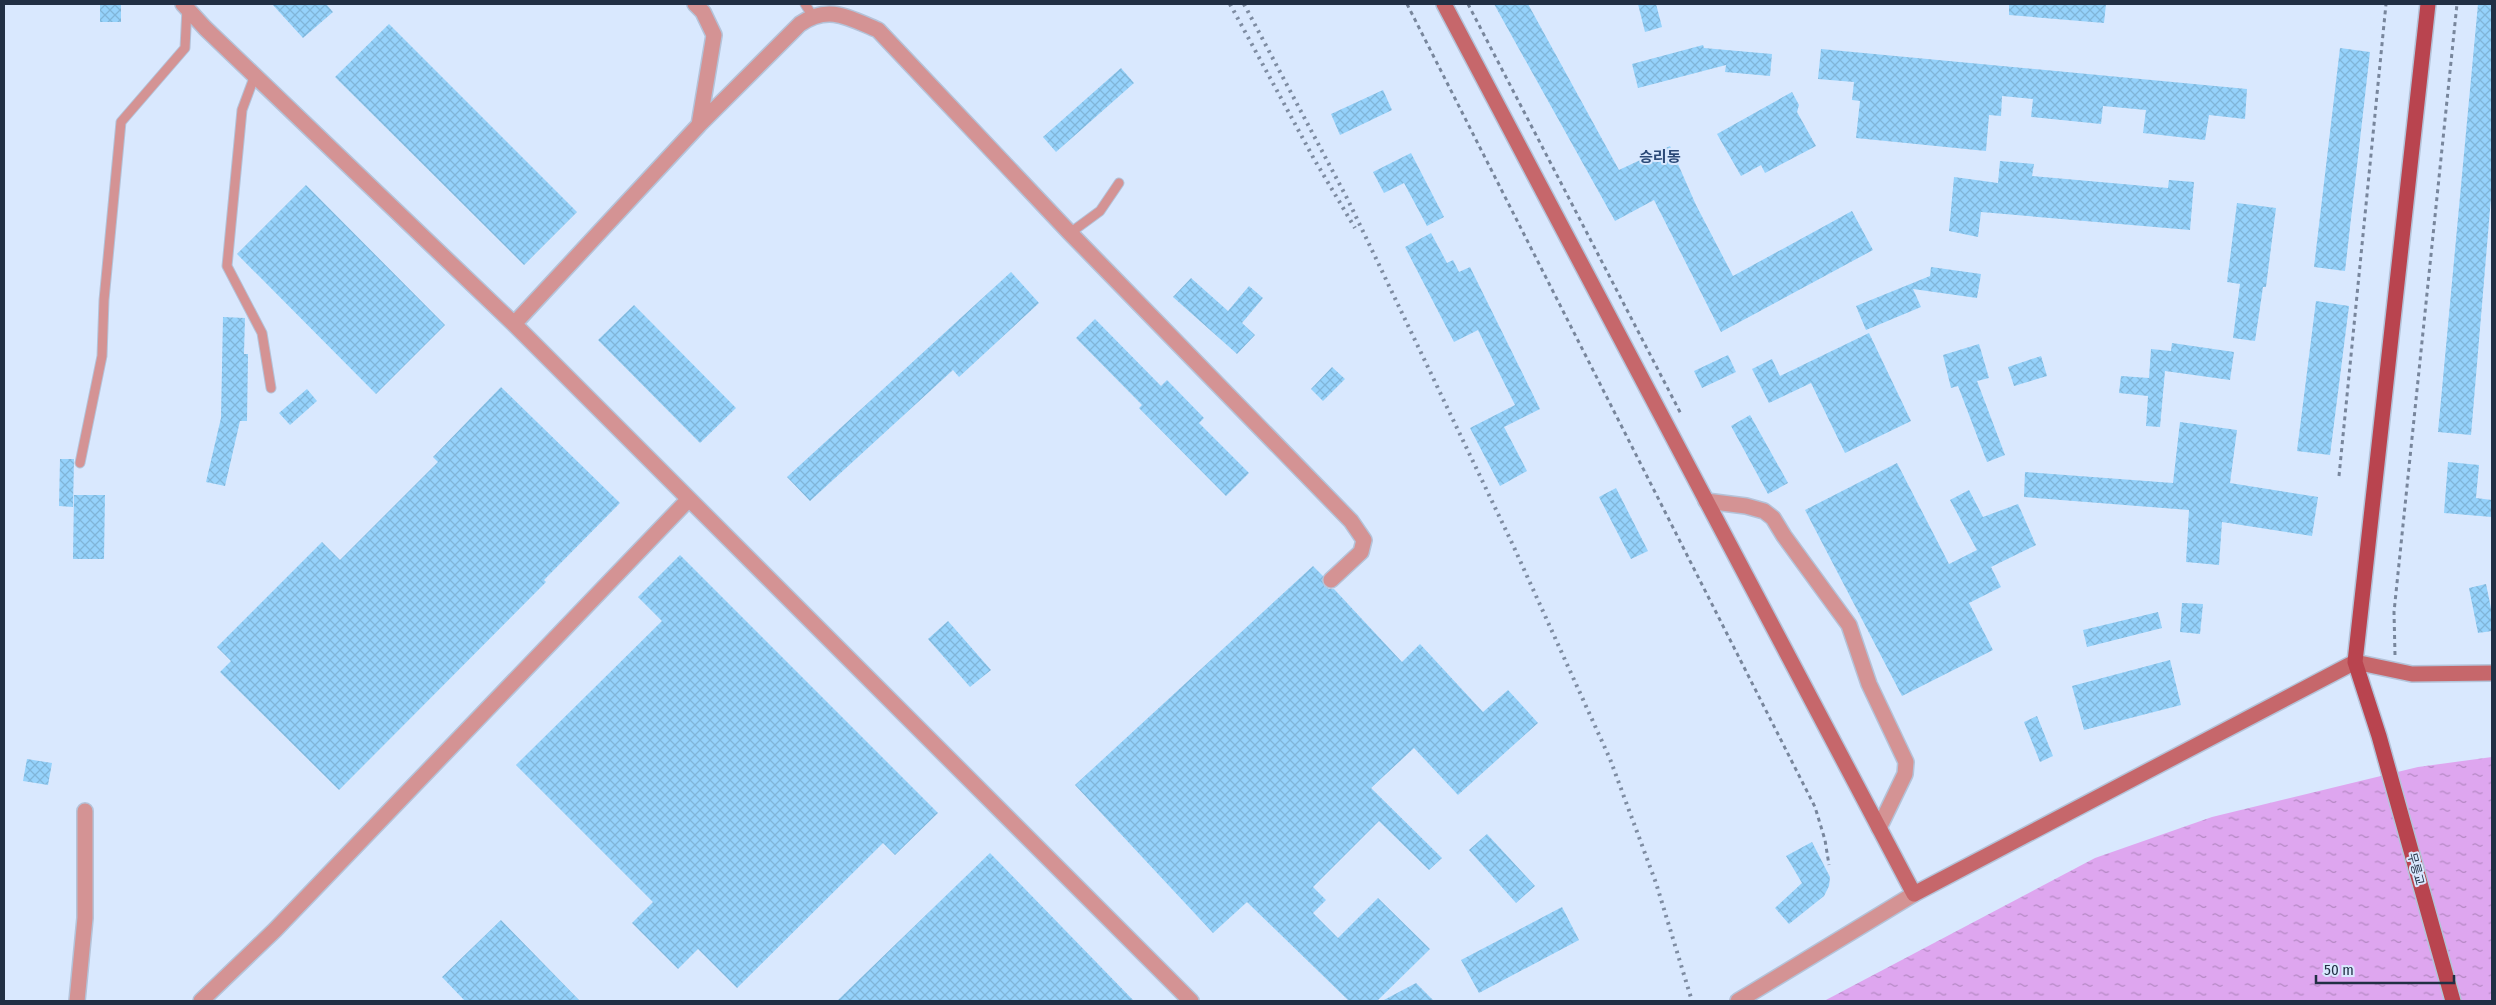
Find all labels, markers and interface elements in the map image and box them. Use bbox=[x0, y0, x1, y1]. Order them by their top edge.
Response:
district label: 승리동 bbox=[1639, 148, 1681, 166]
street label: 무릉교 bbox=[2405, 851, 2427, 887]
scale bar bbox=[2316, 952, 2454, 984]
text: 50 m bbox=[2324, 961, 2354, 979]

